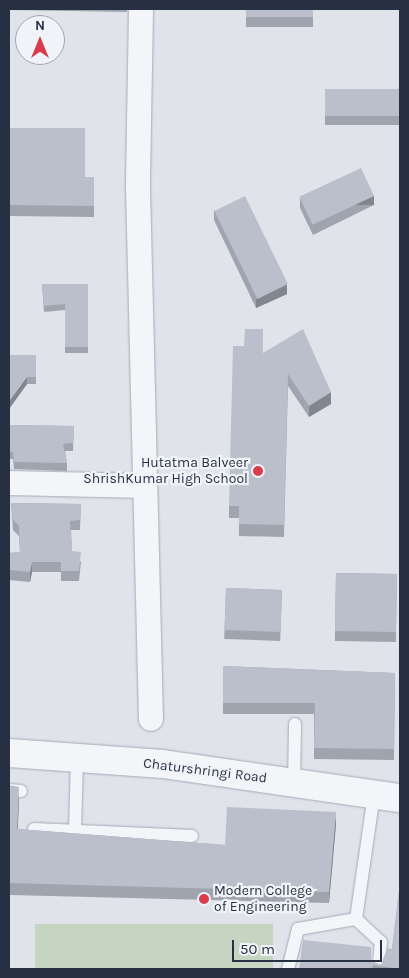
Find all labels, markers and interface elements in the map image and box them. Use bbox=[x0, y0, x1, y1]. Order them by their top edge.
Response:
north arrow bbox=[15, 15, 65, 65]
text: N bbox=[35, 17, 45, 34]
place label: Hutatma Balveer ShrishKumar High School bbox=[83, 455, 248, 488]
marker: Hutatma Balveer ShrishKumar High School bbox=[252, 465, 264, 477]
street label: Chaturshringi Road bbox=[142, 755, 268, 787]
place label: Modern College of Engineering bbox=[214, 883, 312, 916]
marker: Modern College of Engineering bbox=[198, 893, 210, 905]
scale bar bbox=[234, 930, 384, 962]
text: 50 m bbox=[240, 940, 275, 958]

